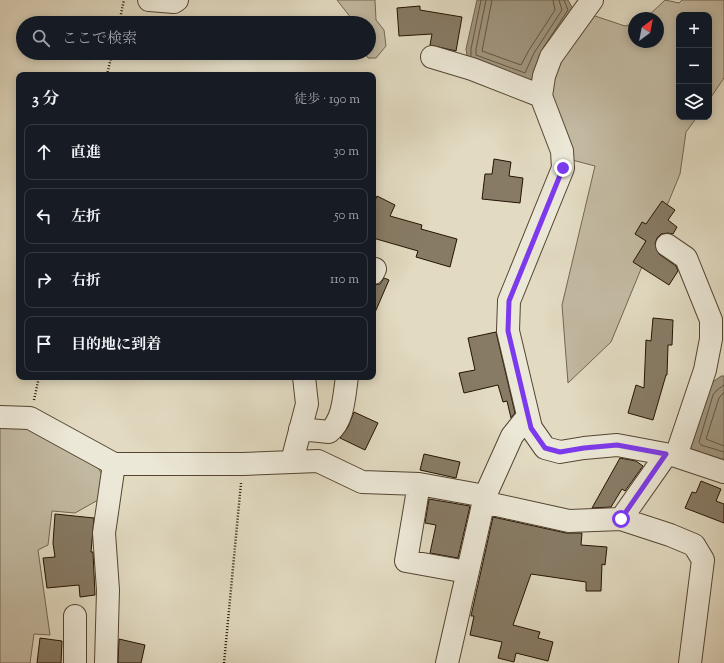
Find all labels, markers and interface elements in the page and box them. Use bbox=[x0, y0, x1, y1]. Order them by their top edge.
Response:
north arrow bbox=[628, 12, 664, 48]
map controls bbox=[676, 12, 712, 120]
button: + bbox=[676, 12, 712, 48]
search box bbox=[16, 16, 376, 60]
icon: search bbox=[30, 27, 52, 49]
text: ここで検索 bbox=[62, 29, 137, 50]
button: − bbox=[676, 48, 712, 84]
button: layers bbox=[676, 84, 712, 120]
text: 3 分 bbox=[32, 88, 60, 112]
text: 徒歩 · 190 m bbox=[294, 91, 360, 109]
icon: ahead bbox=[33, 141, 55, 163]
text: 直進 bbox=[71, 143, 101, 164]
text: 30 m bbox=[333, 143, 359, 161]
route end bbox=[554, 159, 572, 177]
icon: left bbox=[33, 205, 55, 227]
text: 左折 bbox=[71, 207, 101, 228]
text: 50 m bbox=[334, 207, 359, 225]
icon: right bbox=[33, 269, 55, 291]
text: 右折 bbox=[71, 271, 101, 292]
text: 110 m bbox=[330, 271, 359, 289]
icon: arrive bbox=[33, 333, 55, 355]
text: 目的地に到着 bbox=[71, 335, 161, 356]
route start bbox=[612, 510, 630, 528]

